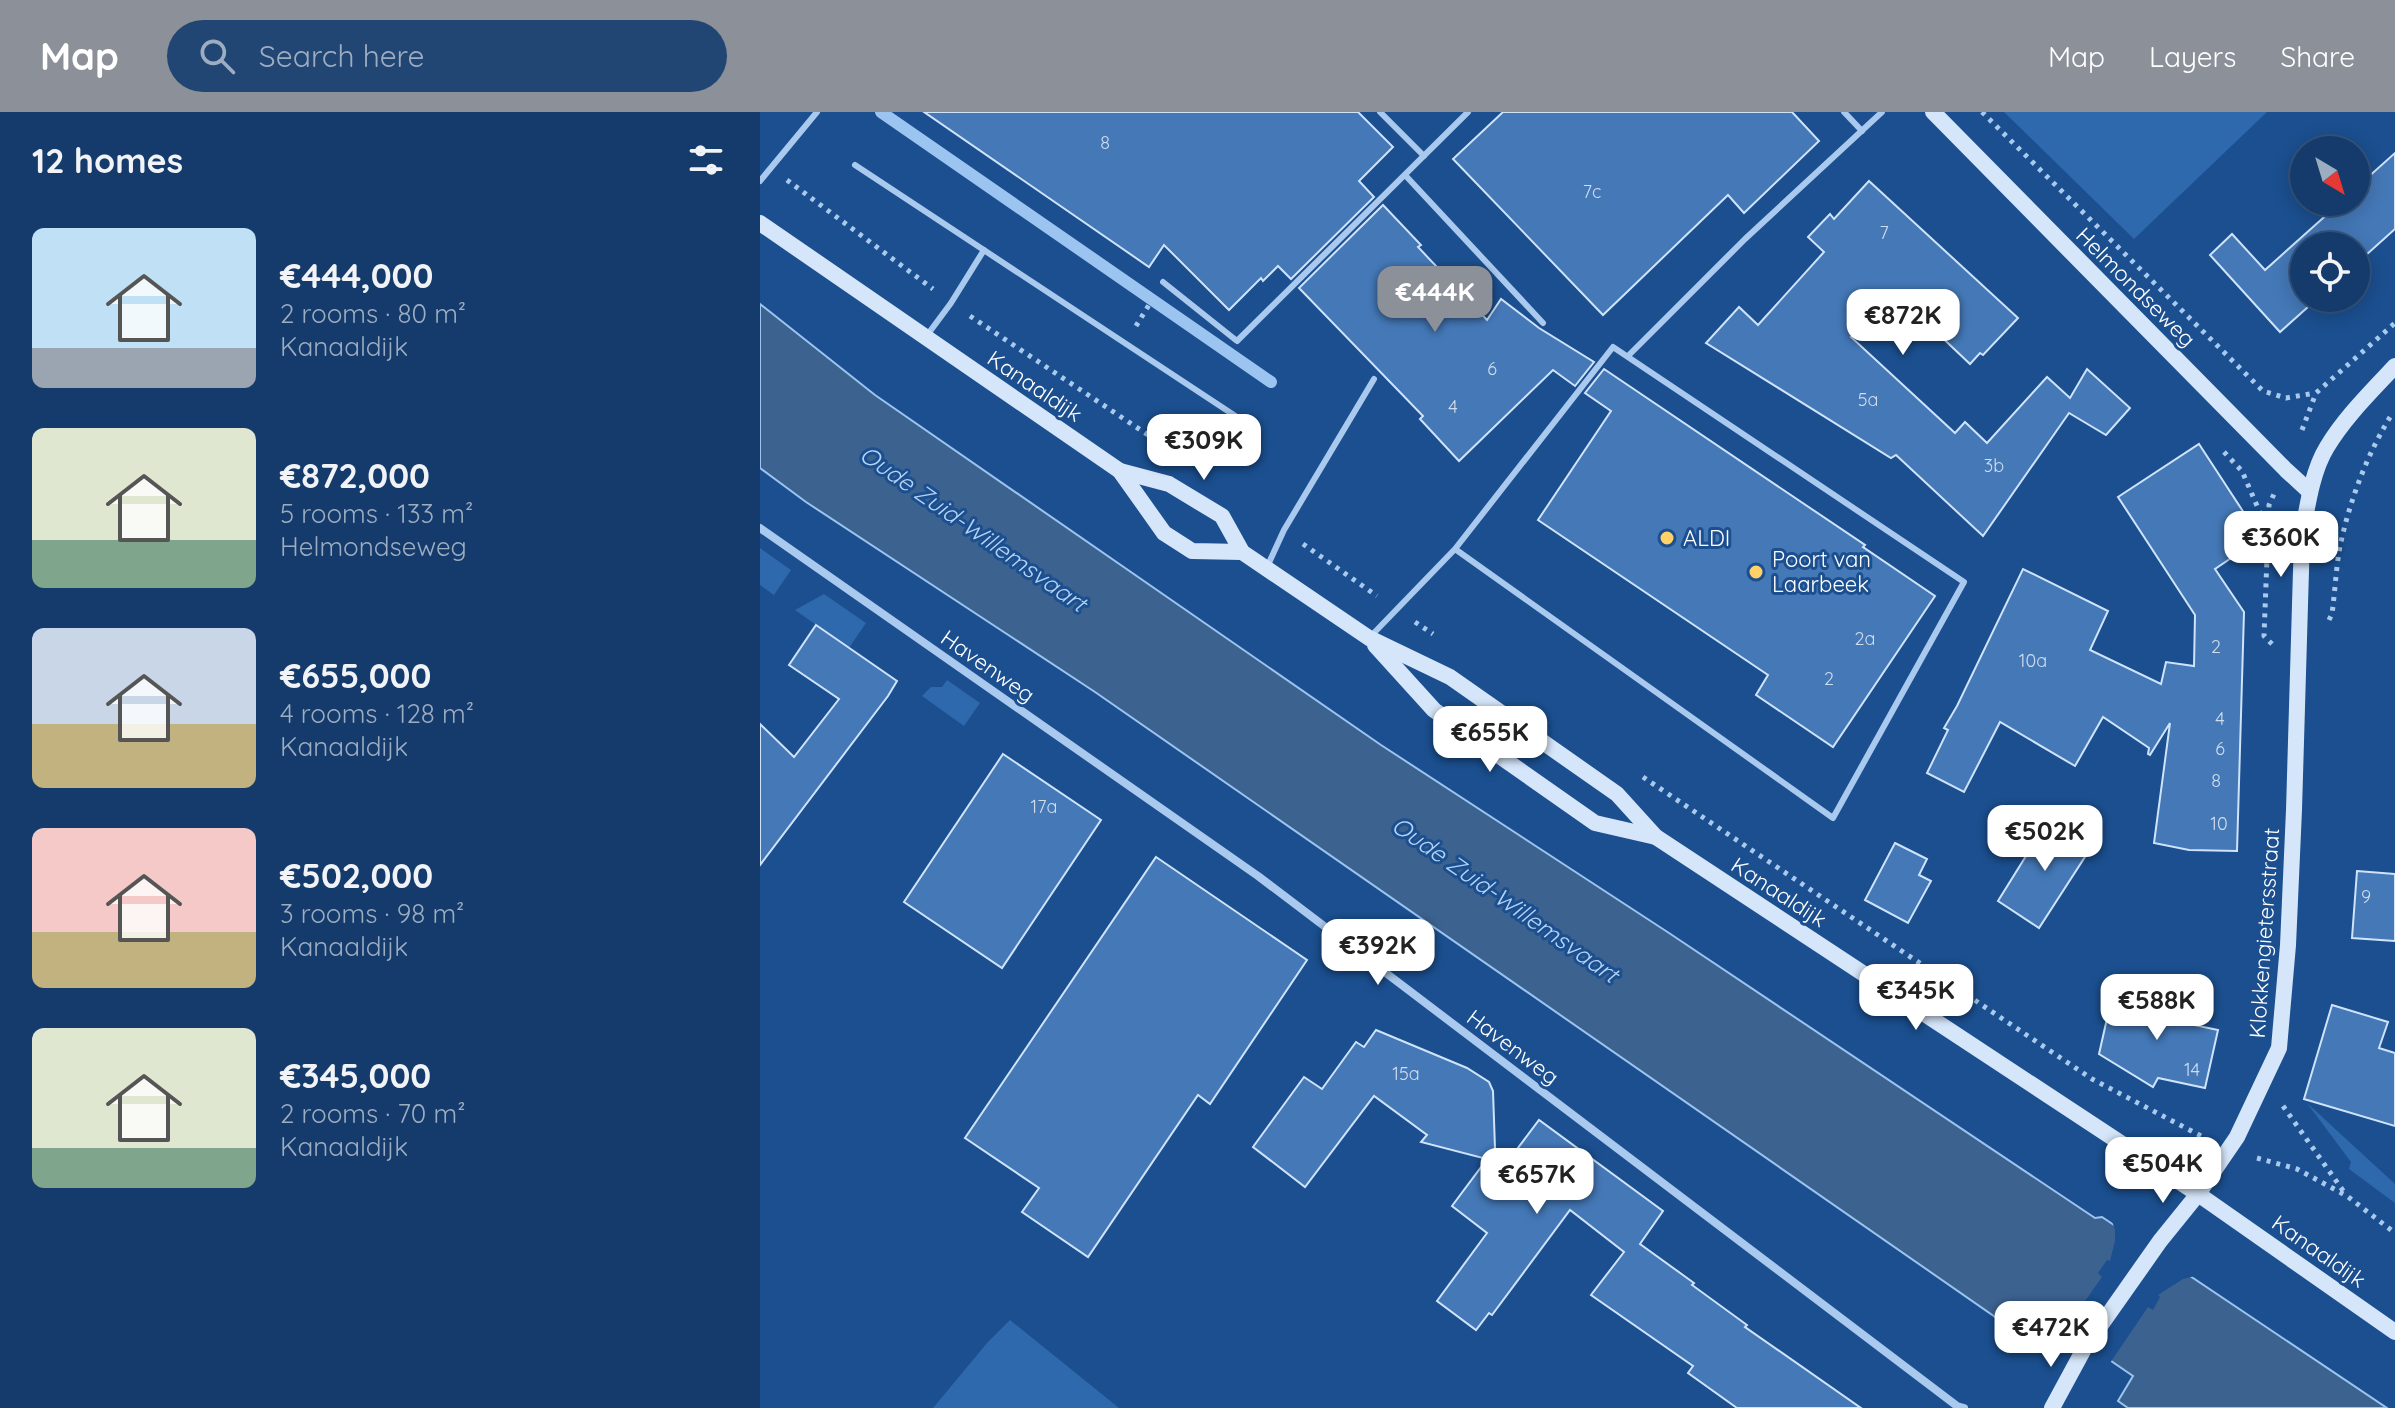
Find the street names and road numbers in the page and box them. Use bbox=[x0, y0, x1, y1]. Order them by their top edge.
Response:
street label: Helmondseweg bbox=[2070, 221, 2202, 353]
street label: Kanaaldijk bbox=[982, 344, 1088, 428]
street label: Havenweg bbox=[936, 624, 1040, 708]
street label: Klokkengietersstraat bbox=[2243, 827, 2285, 1039]
street label: Kanaaldijk bbox=[1726, 851, 1832, 933]
street label: Havenweg bbox=[1461, 1003, 1565, 1091]
street label: Kanaaldijk bbox=[2267, 1208, 2371, 1294]

